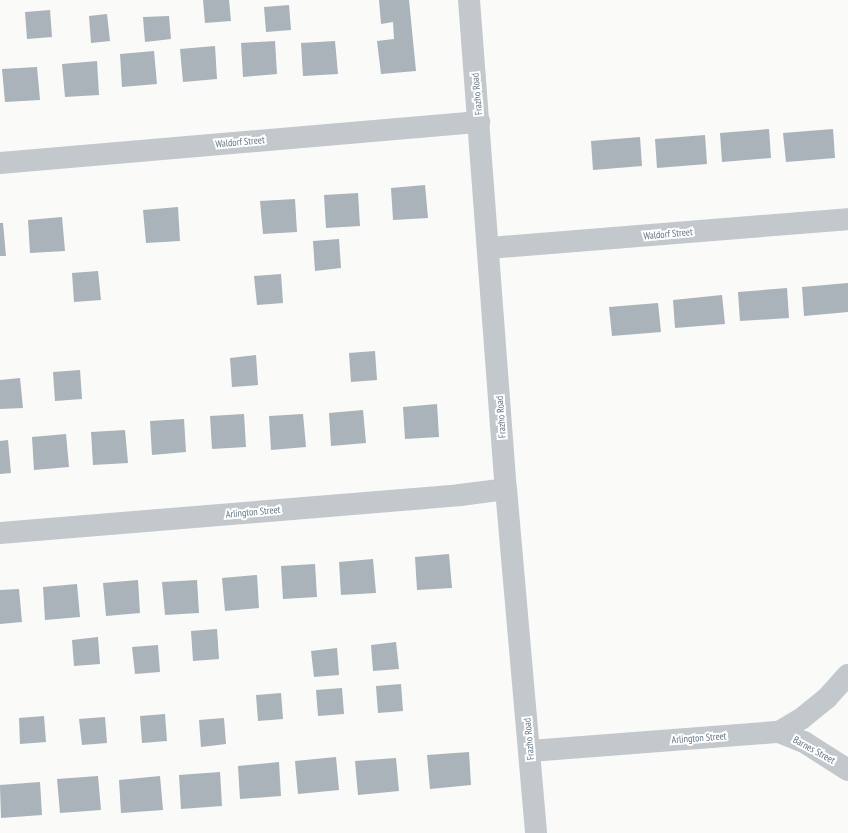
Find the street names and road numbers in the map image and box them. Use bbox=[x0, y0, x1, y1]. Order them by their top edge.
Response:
street label: Frazho Road bbox=[469, 72, 485, 116]
street label: Waldorf Street bbox=[215, 134, 265, 150]
street label: Waldorf Street bbox=[643, 226, 693, 242]
street label: Frazho Road bbox=[494, 395, 508, 439]
street label: Arlington Street bbox=[225, 504, 281, 520]
street label: Frazho Road bbox=[521, 717, 537, 761]
street label: Arlington Street bbox=[671, 730, 727, 746]
street label: Barnes Street bbox=[791, 734, 837, 766]

